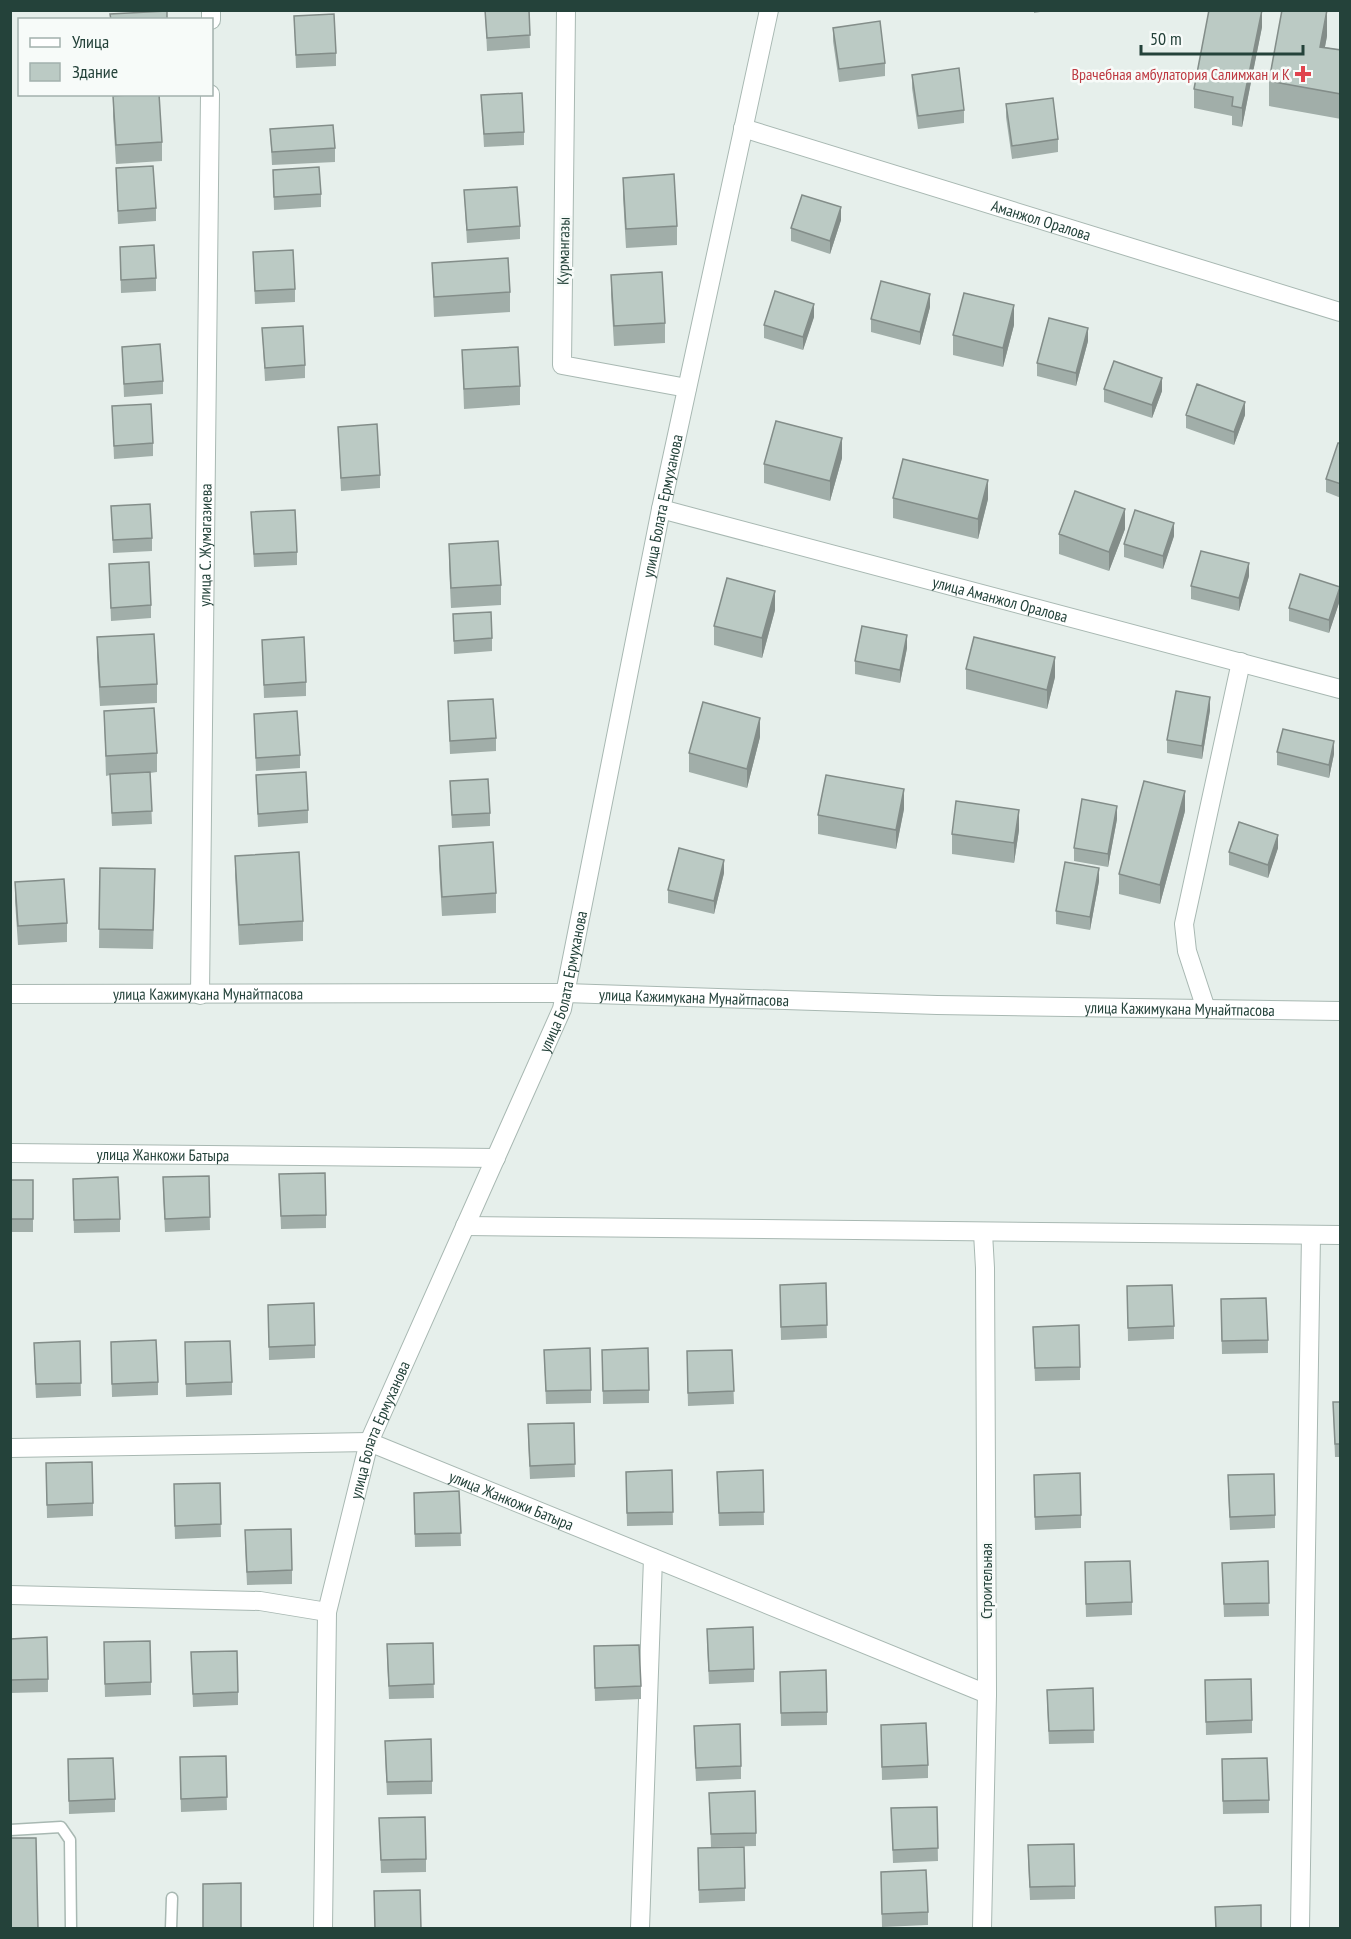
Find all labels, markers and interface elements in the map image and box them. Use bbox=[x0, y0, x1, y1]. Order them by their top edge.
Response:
legend bbox=[18, 18, 213, 96]
scale bar bbox=[1141, 18, 1303, 56]
text: 50 m bbox=[1150, 27, 1182, 50]
text: Улица bbox=[72, 30, 109, 53]
text: Здание bbox=[72, 60, 118, 83]
place label: Врачебная амбулатория Салимжан и К bbox=[1071, 64, 1290, 84]
marker: Врачебная амбулатория Салимжан и К bbox=[1294, 65, 1312, 83]
street label: Аманжол Оралова bbox=[989, 195, 1093, 245]
street label: Курмангазы bbox=[552, 217, 574, 285]
street label: улица Болата Ермуханова bbox=[638, 432, 687, 580]
street label: улица С. Жумагазиева bbox=[194, 483, 216, 607]
street label: улица Аманжол Оралова bbox=[931, 571, 1070, 626]
street label: улица Болата Ермуханова bbox=[534, 909, 591, 1055]
street label: улица Кажимукана Мунайтпасова bbox=[113, 983, 303, 1004]
street label: улица Кажимукана Мунайтпасова bbox=[599, 984, 789, 1010]
street label: улица Кажимукана Мунайтпасова bbox=[1085, 997, 1275, 1020]
street label: улица Жанкожи Батыра bbox=[97, 1144, 229, 1165]
street label: улица Болата Ермуханова bbox=[345, 1358, 414, 1501]
street label: улица Жанкожи Батыра bbox=[446, 1466, 577, 1534]
street label: Строительная bbox=[976, 1543, 996, 1619]

